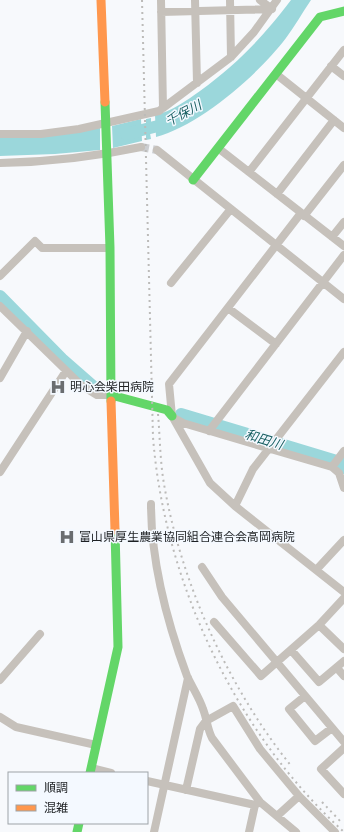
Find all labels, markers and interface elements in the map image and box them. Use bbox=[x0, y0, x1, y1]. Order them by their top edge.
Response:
water label: 千保川 bbox=[163, 98, 206, 129]
hospital icon: 明心会柴田病院 bbox=[49, 378, 67, 396]
place label: 明心会柴田病院 bbox=[70, 380, 154, 393]
water label: 和田川 bbox=[243, 428, 286, 453]
hospital icon: 富山県厚生農業協同組合連合会高岡病院 bbox=[58, 528, 76, 546]
place label: 富山県厚生農業協同組合連合会高岡病院 bbox=[79, 530, 295, 543]
legend bbox=[8, 772, 148, 824]
text: 順調 bbox=[44, 782, 68, 794]
text: 混雑 bbox=[44, 801, 68, 814]

